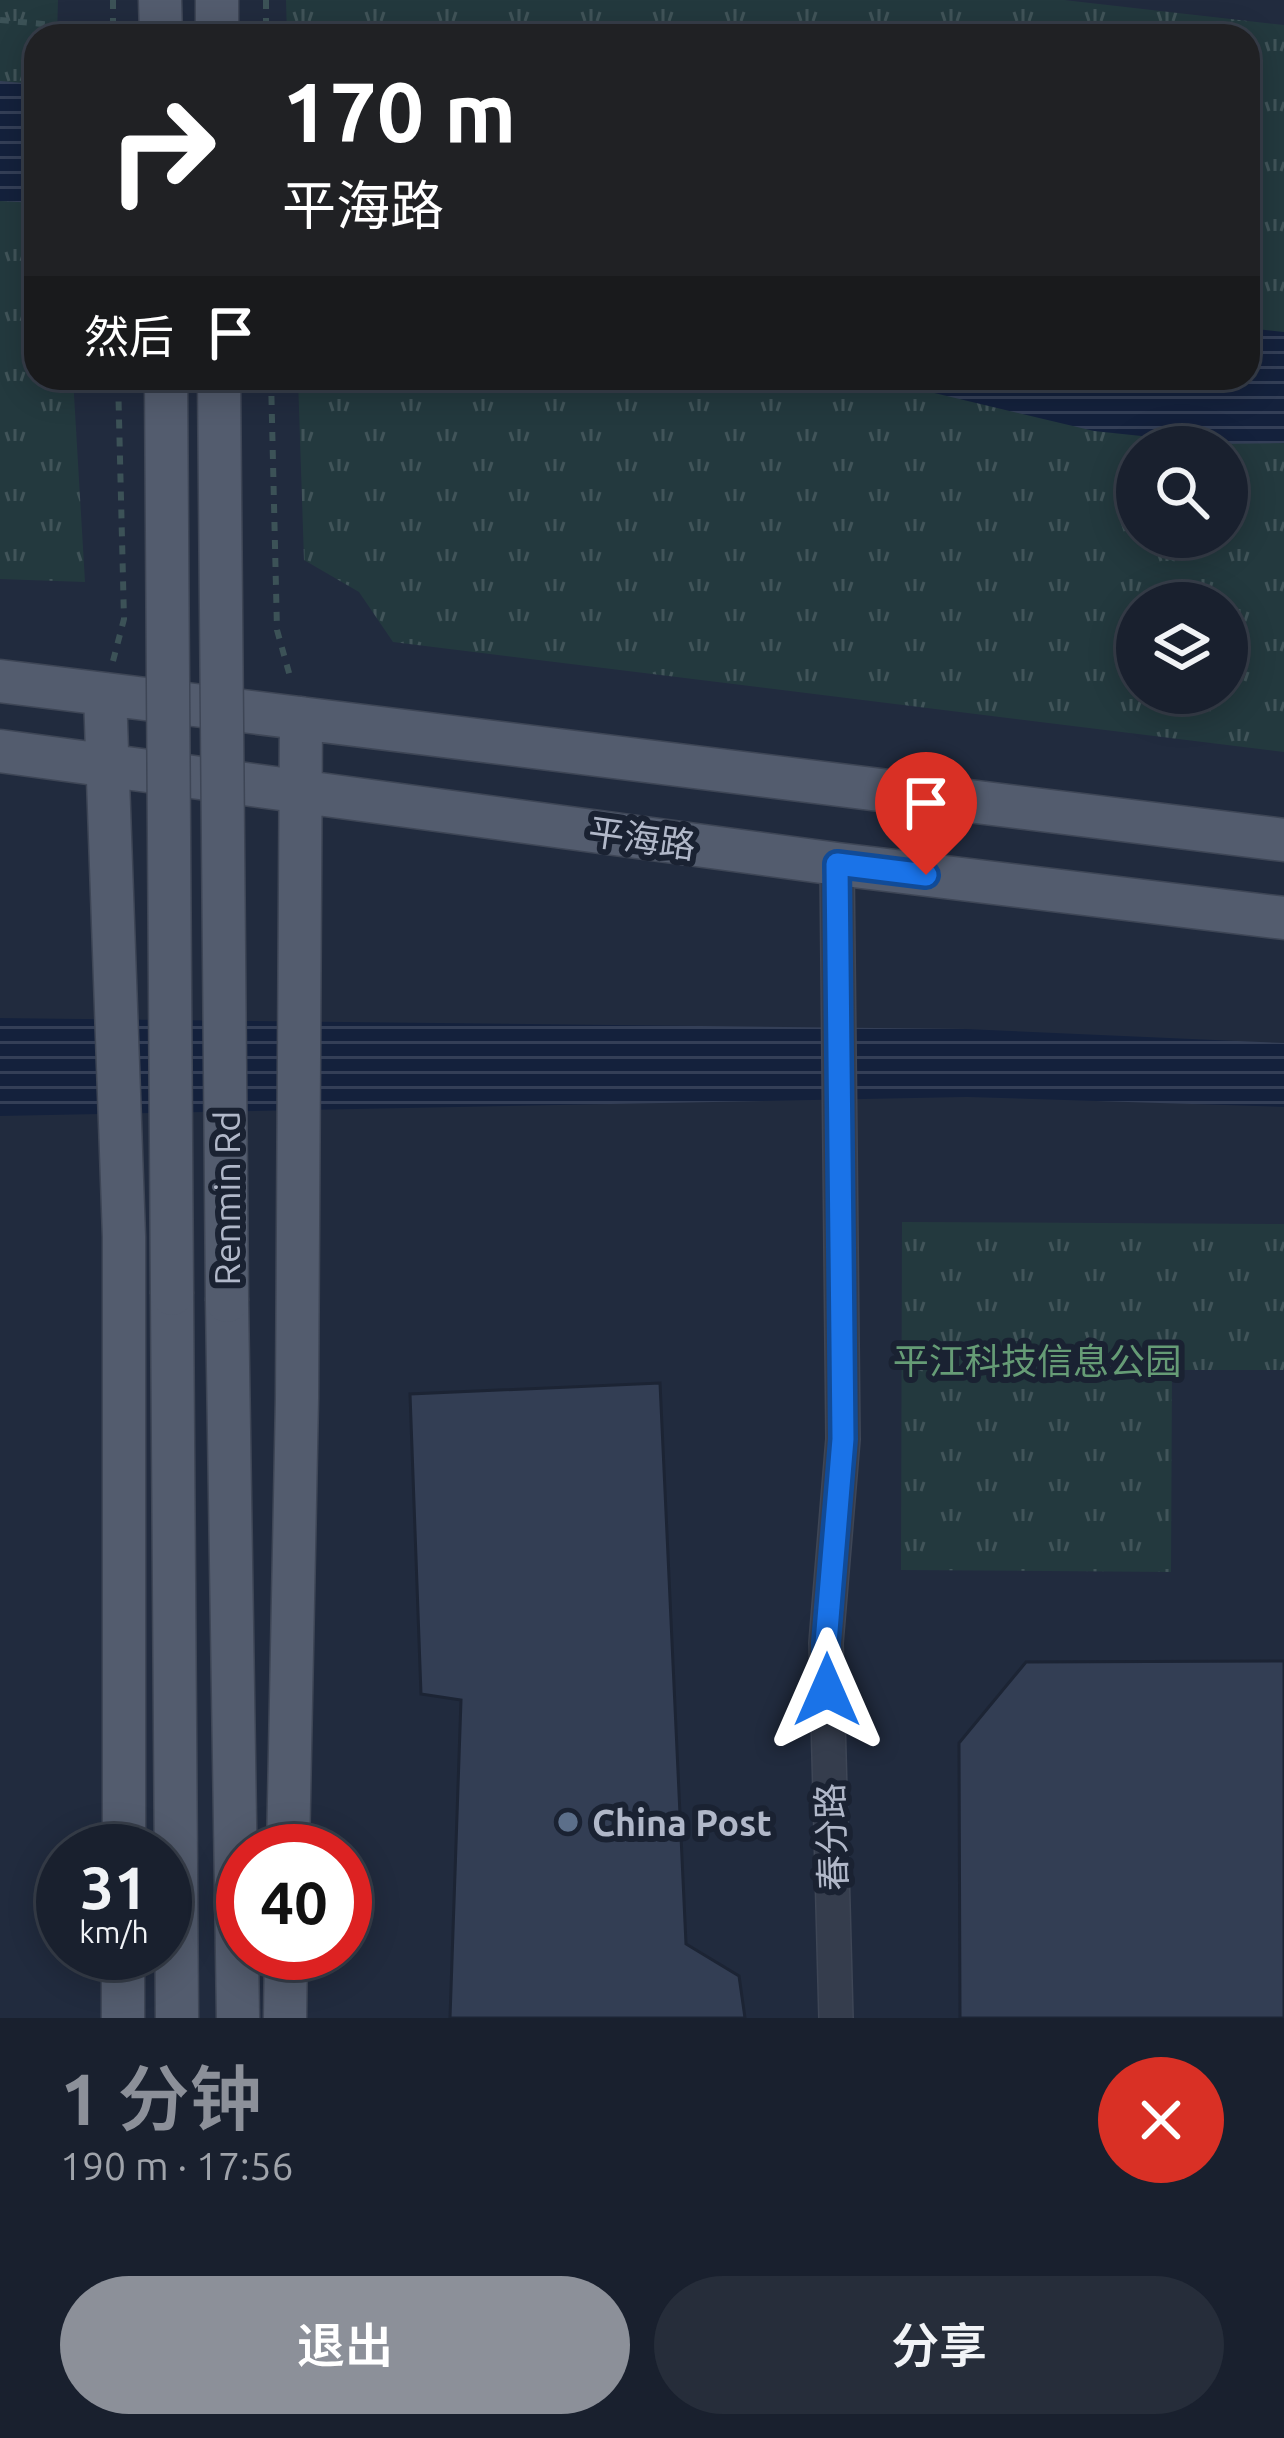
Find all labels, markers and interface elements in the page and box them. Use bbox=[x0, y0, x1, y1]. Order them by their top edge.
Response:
text: 170 m bbox=[282, 64, 516, 158]
icon: right bbox=[84, 72, 240, 228]
text: 平海路 bbox=[282, 175, 444, 235]
icon: arrive bbox=[198, 300, 264, 366]
text: 然后 bbox=[84, 311, 174, 362]
map controls bbox=[1116, 426, 1248, 714]
button: search bbox=[1116, 426, 1248, 558]
button: layers bbox=[1116, 582, 1248, 714]
pin bbox=[875, 752, 977, 875]
icon: arrive bbox=[893, 770, 959, 836]
street label: 平海路 bbox=[586, 810, 698, 866]
street label: Renmin Rd bbox=[206, 1111, 247, 1285]
park label: 平江科技信息公园 bbox=[893, 1340, 1181, 1381]
position arrow bbox=[764, 1627, 890, 1753]
street label: 春分路 bbox=[809, 1782, 853, 1892]
place label: China Post bbox=[592, 1802, 772, 1843]
marker: China Post bbox=[555, 1809, 581, 1835]
speed limit sign: 40 bbox=[216, 1824, 372, 1980]
text: 31 bbox=[80, 1853, 148, 1920]
text: km/h bbox=[79, 1915, 149, 1949]
button: close bbox=[1098, 2057, 1224, 2183]
text: 1 分钟 bbox=[60, 2058, 262, 2139]
text: 190 m · 17:56 bbox=[60, 2144, 294, 2187]
button: 退出 bbox=[60, 2276, 630, 2414]
button: 分享 bbox=[654, 2276, 1224, 2414]

